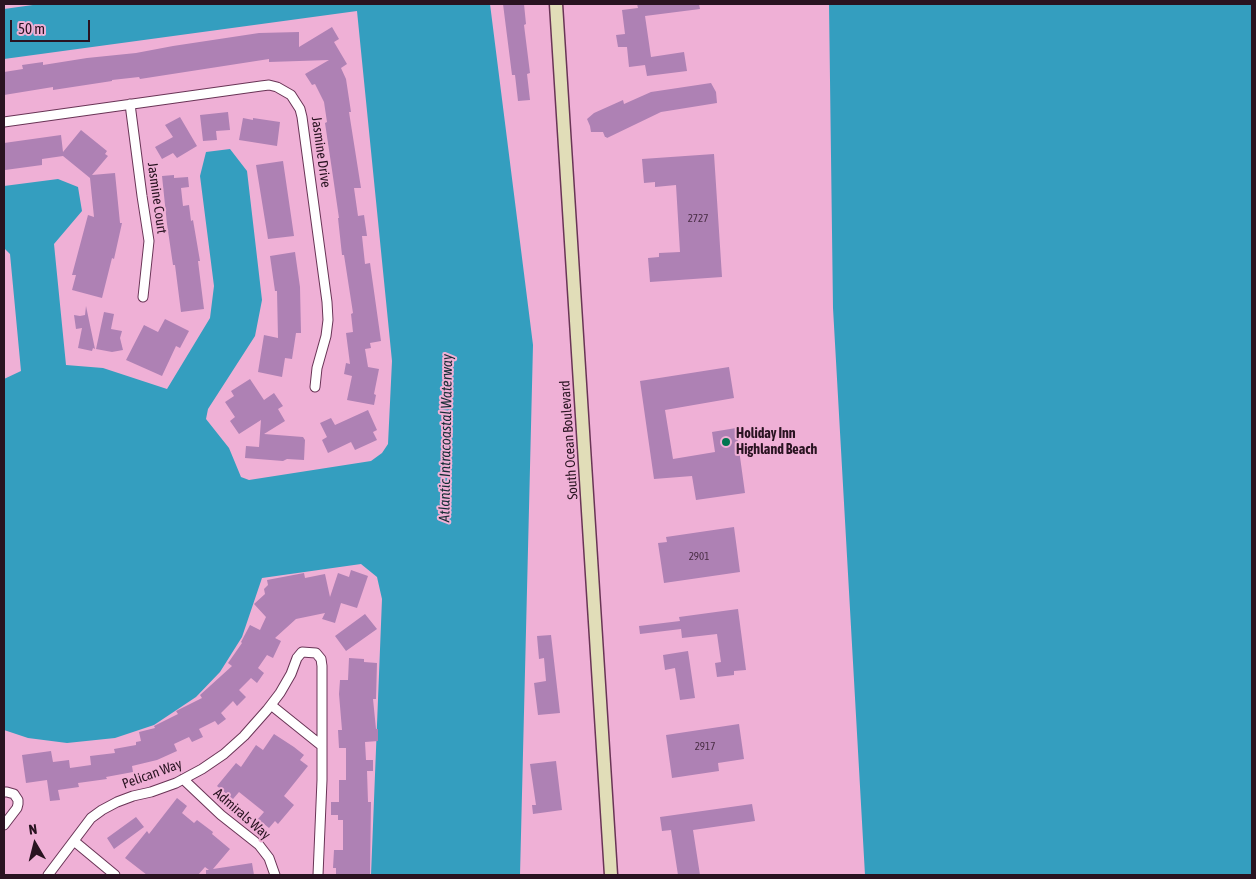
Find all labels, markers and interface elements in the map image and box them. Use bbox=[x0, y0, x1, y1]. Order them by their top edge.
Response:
scale bar bbox=[12, 10, 92, 42]
text: 50 m bbox=[18, 20, 45, 37]
street label: Jasmine Drive bbox=[308, 115, 334, 189]
street label: Jasmine Court bbox=[144, 161, 170, 235]
house number: 2727 bbox=[688, 212, 708, 226]
water label: Atlantic Intracoastal Waterway bbox=[436, 354, 456, 522]
street label: South Ocean Boulevard bbox=[556, 380, 582, 500]
place label: Holiday Inn Highland Beach bbox=[736, 426, 817, 458]
marker: Holiday Inn Highland Beach bbox=[720, 436, 732, 448]
house number: 2901 bbox=[689, 550, 709, 564]
house number: 2917 bbox=[695, 740, 715, 754]
street label: Pelican Way bbox=[120, 755, 184, 793]
street label: Admirals Way bbox=[210, 785, 274, 843]
north arrow bbox=[10, 819, 60, 869]
text: N bbox=[28, 821, 38, 838]

